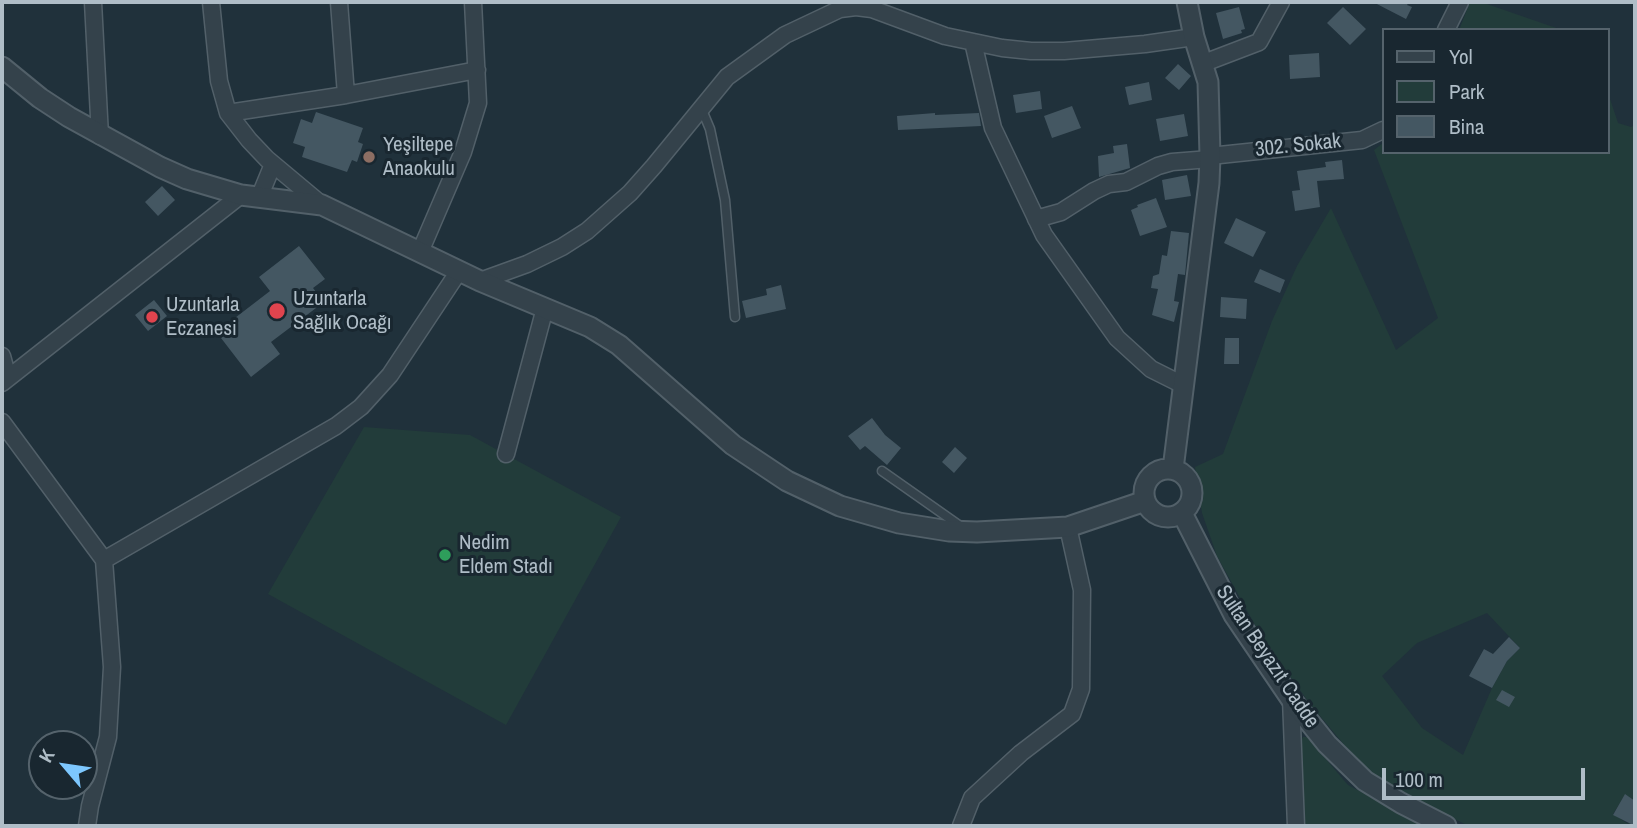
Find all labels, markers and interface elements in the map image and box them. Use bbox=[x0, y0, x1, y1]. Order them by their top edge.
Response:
legend bbox=[1382, 28, 1609, 154]
text: Yol bbox=[1449, 42, 1473, 71]
text: Park bbox=[1449, 77, 1484, 106]
text: Bina bbox=[1449, 112, 1484, 141]
street label: 302. Sokak bbox=[1254, 129, 1342, 163]
place label: Yeşiltepe Anaokulu bbox=[383, 132, 455, 182]
marker: Yeşiltepe Anaokulu bbox=[361, 149, 377, 165]
place label: Uzuntarla Sağlık Ocağı bbox=[293, 286, 392, 336]
place label: Uzuntarla Eczanesi bbox=[166, 292, 240, 342]
marker: Uzuntarla Sağlık Ocağı bbox=[267, 301, 287, 321]
marker: Uzuntarla Eczanesi bbox=[144, 309, 160, 325]
place label: Nedim Eldem Stadı bbox=[459, 530, 553, 580]
marker: Nedim Eldem Stadı bbox=[437, 547, 453, 563]
street label: Sultan Beyazıt Cadde bbox=[1210, 581, 1324, 733]
north arrow bbox=[28, 730, 98, 800]
text: K bbox=[32, 745, 60, 767]
scale bar bbox=[1385, 754, 1588, 798]
text: 100 m bbox=[1395, 765, 1443, 794]

